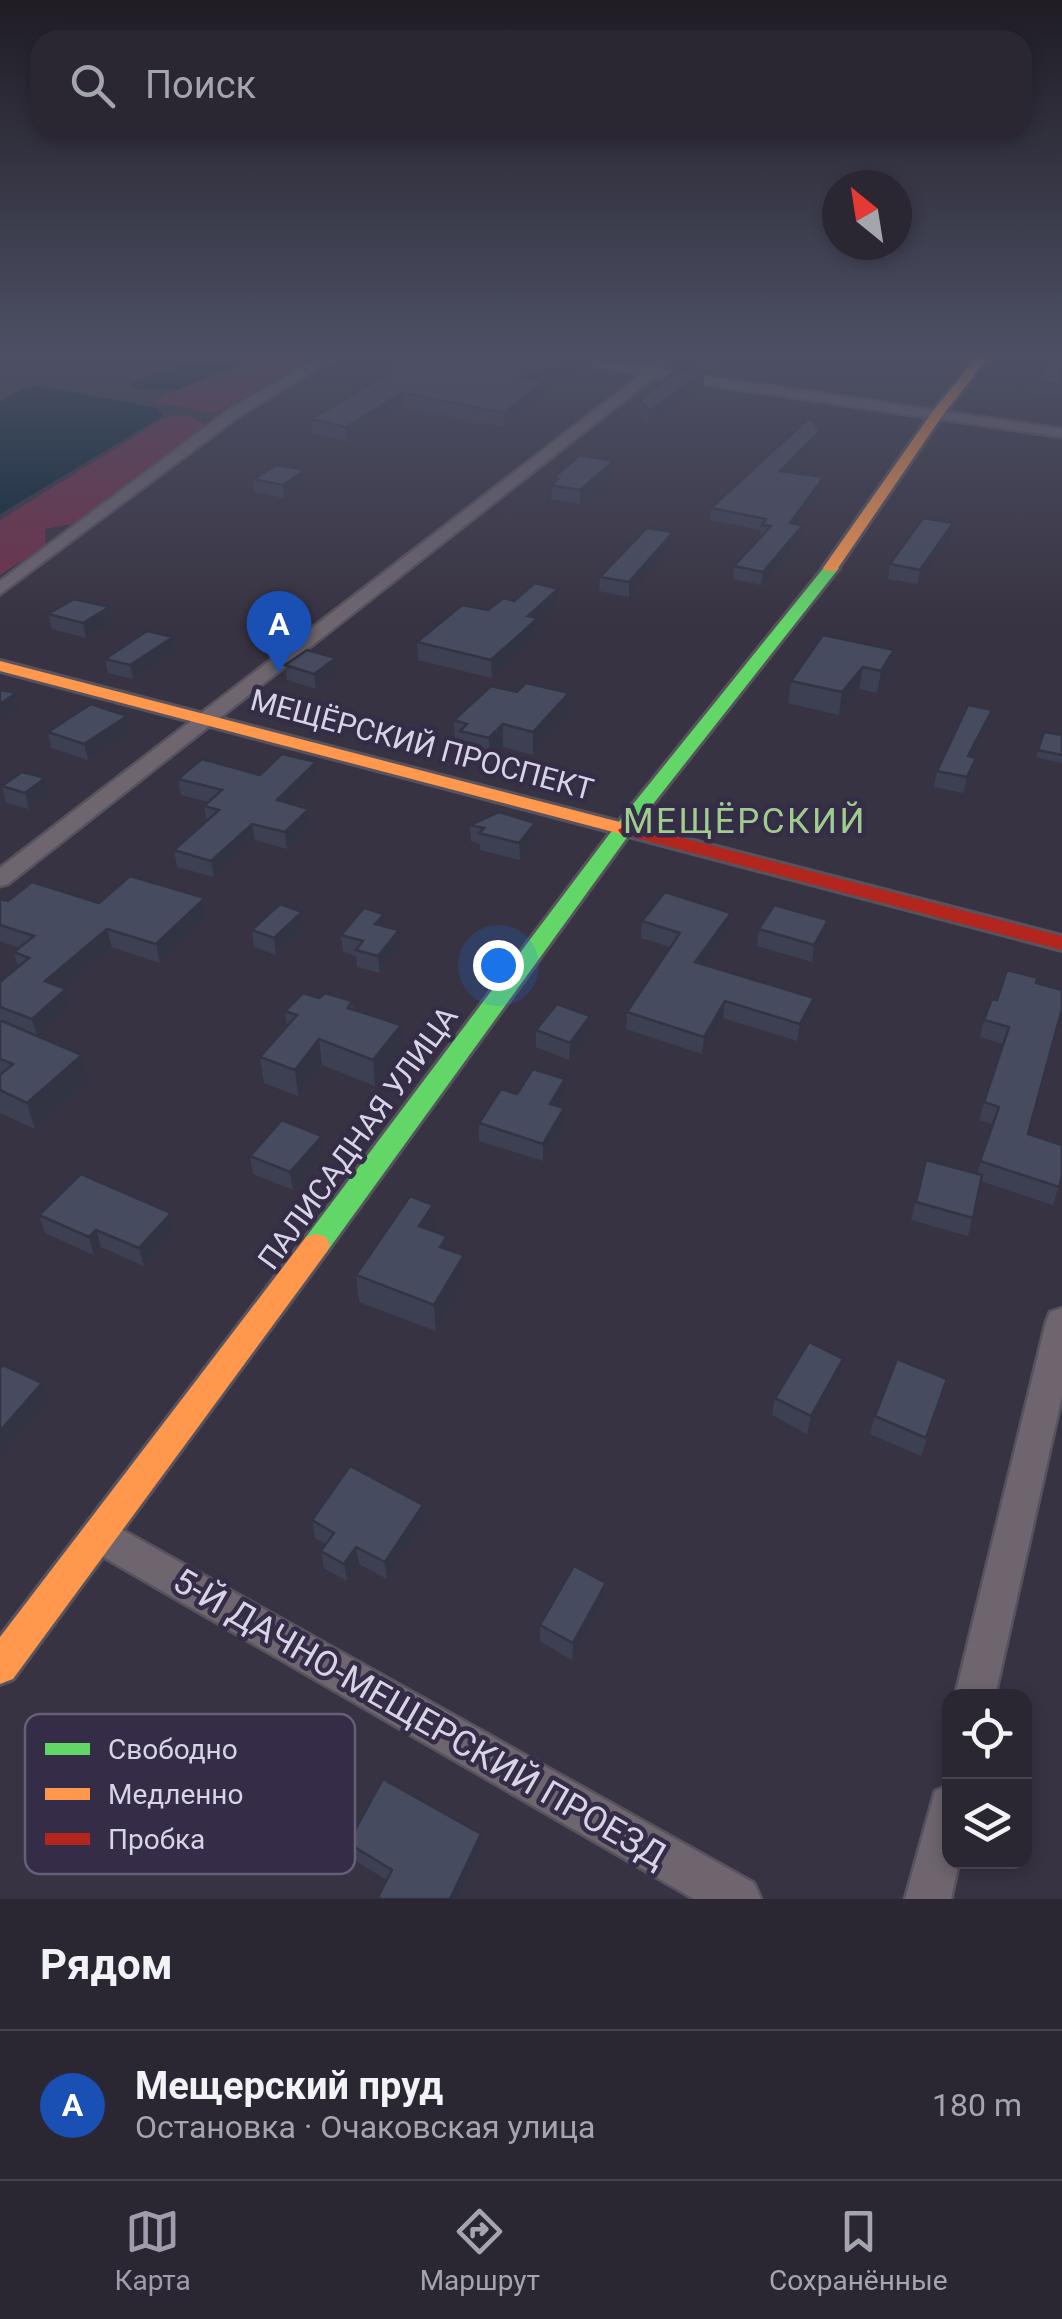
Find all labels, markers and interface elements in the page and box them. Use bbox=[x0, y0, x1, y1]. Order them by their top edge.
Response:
search box bbox=[30, 30, 1032, 140]
icon: search bbox=[65, 58, 120, 113]
text: Поиск bbox=[145, 63, 256, 107]
north arrow bbox=[822, 170, 912, 260]
pin: A bbox=[246, 590, 312, 673]
street label: МЕЩЁРСКИЙ ПРОСПЕКТ bbox=[247, 682, 597, 807]
district label: МЕЩЁРСКИЙ bbox=[623, 801, 867, 842]
your location bbox=[473, 940, 524, 991]
street label: ПАЛИСАДНАЯ УЛИЦА bbox=[251, 999, 465, 1276]
street label: 5-Й ДАЧНО-МЕЩЕРСКИЙ ПРОЕЗД bbox=[166, 1560, 674, 1877]
map controls bbox=[942, 1689, 1032, 1869]
button: locate bbox=[942, 1689, 1032, 1779]
legend bbox=[25, 1714, 355, 1874]
text: Свободно bbox=[108, 1733, 238, 1766]
text: Медленно bbox=[108, 1778, 244, 1811]
button: layers bbox=[942, 1779, 1032, 1869]
text: Пробка bbox=[108, 1823, 205, 1856]
text: Рядом bbox=[40, 1940, 173, 1989]
text: Мещерский пруд bbox=[135, 2064, 443, 2108]
text: A bbox=[62, 2086, 83, 2124]
text: 180 m bbox=[932, 2086, 1022, 2124]
text: Остановка · Очаковская улица bbox=[135, 2108, 595, 2146]
tab: Карта bbox=[114, 2204, 191, 2297]
tab: Маршрут bbox=[420, 2204, 540, 2297]
tab: Сохранённые bbox=[769, 2204, 948, 2297]

